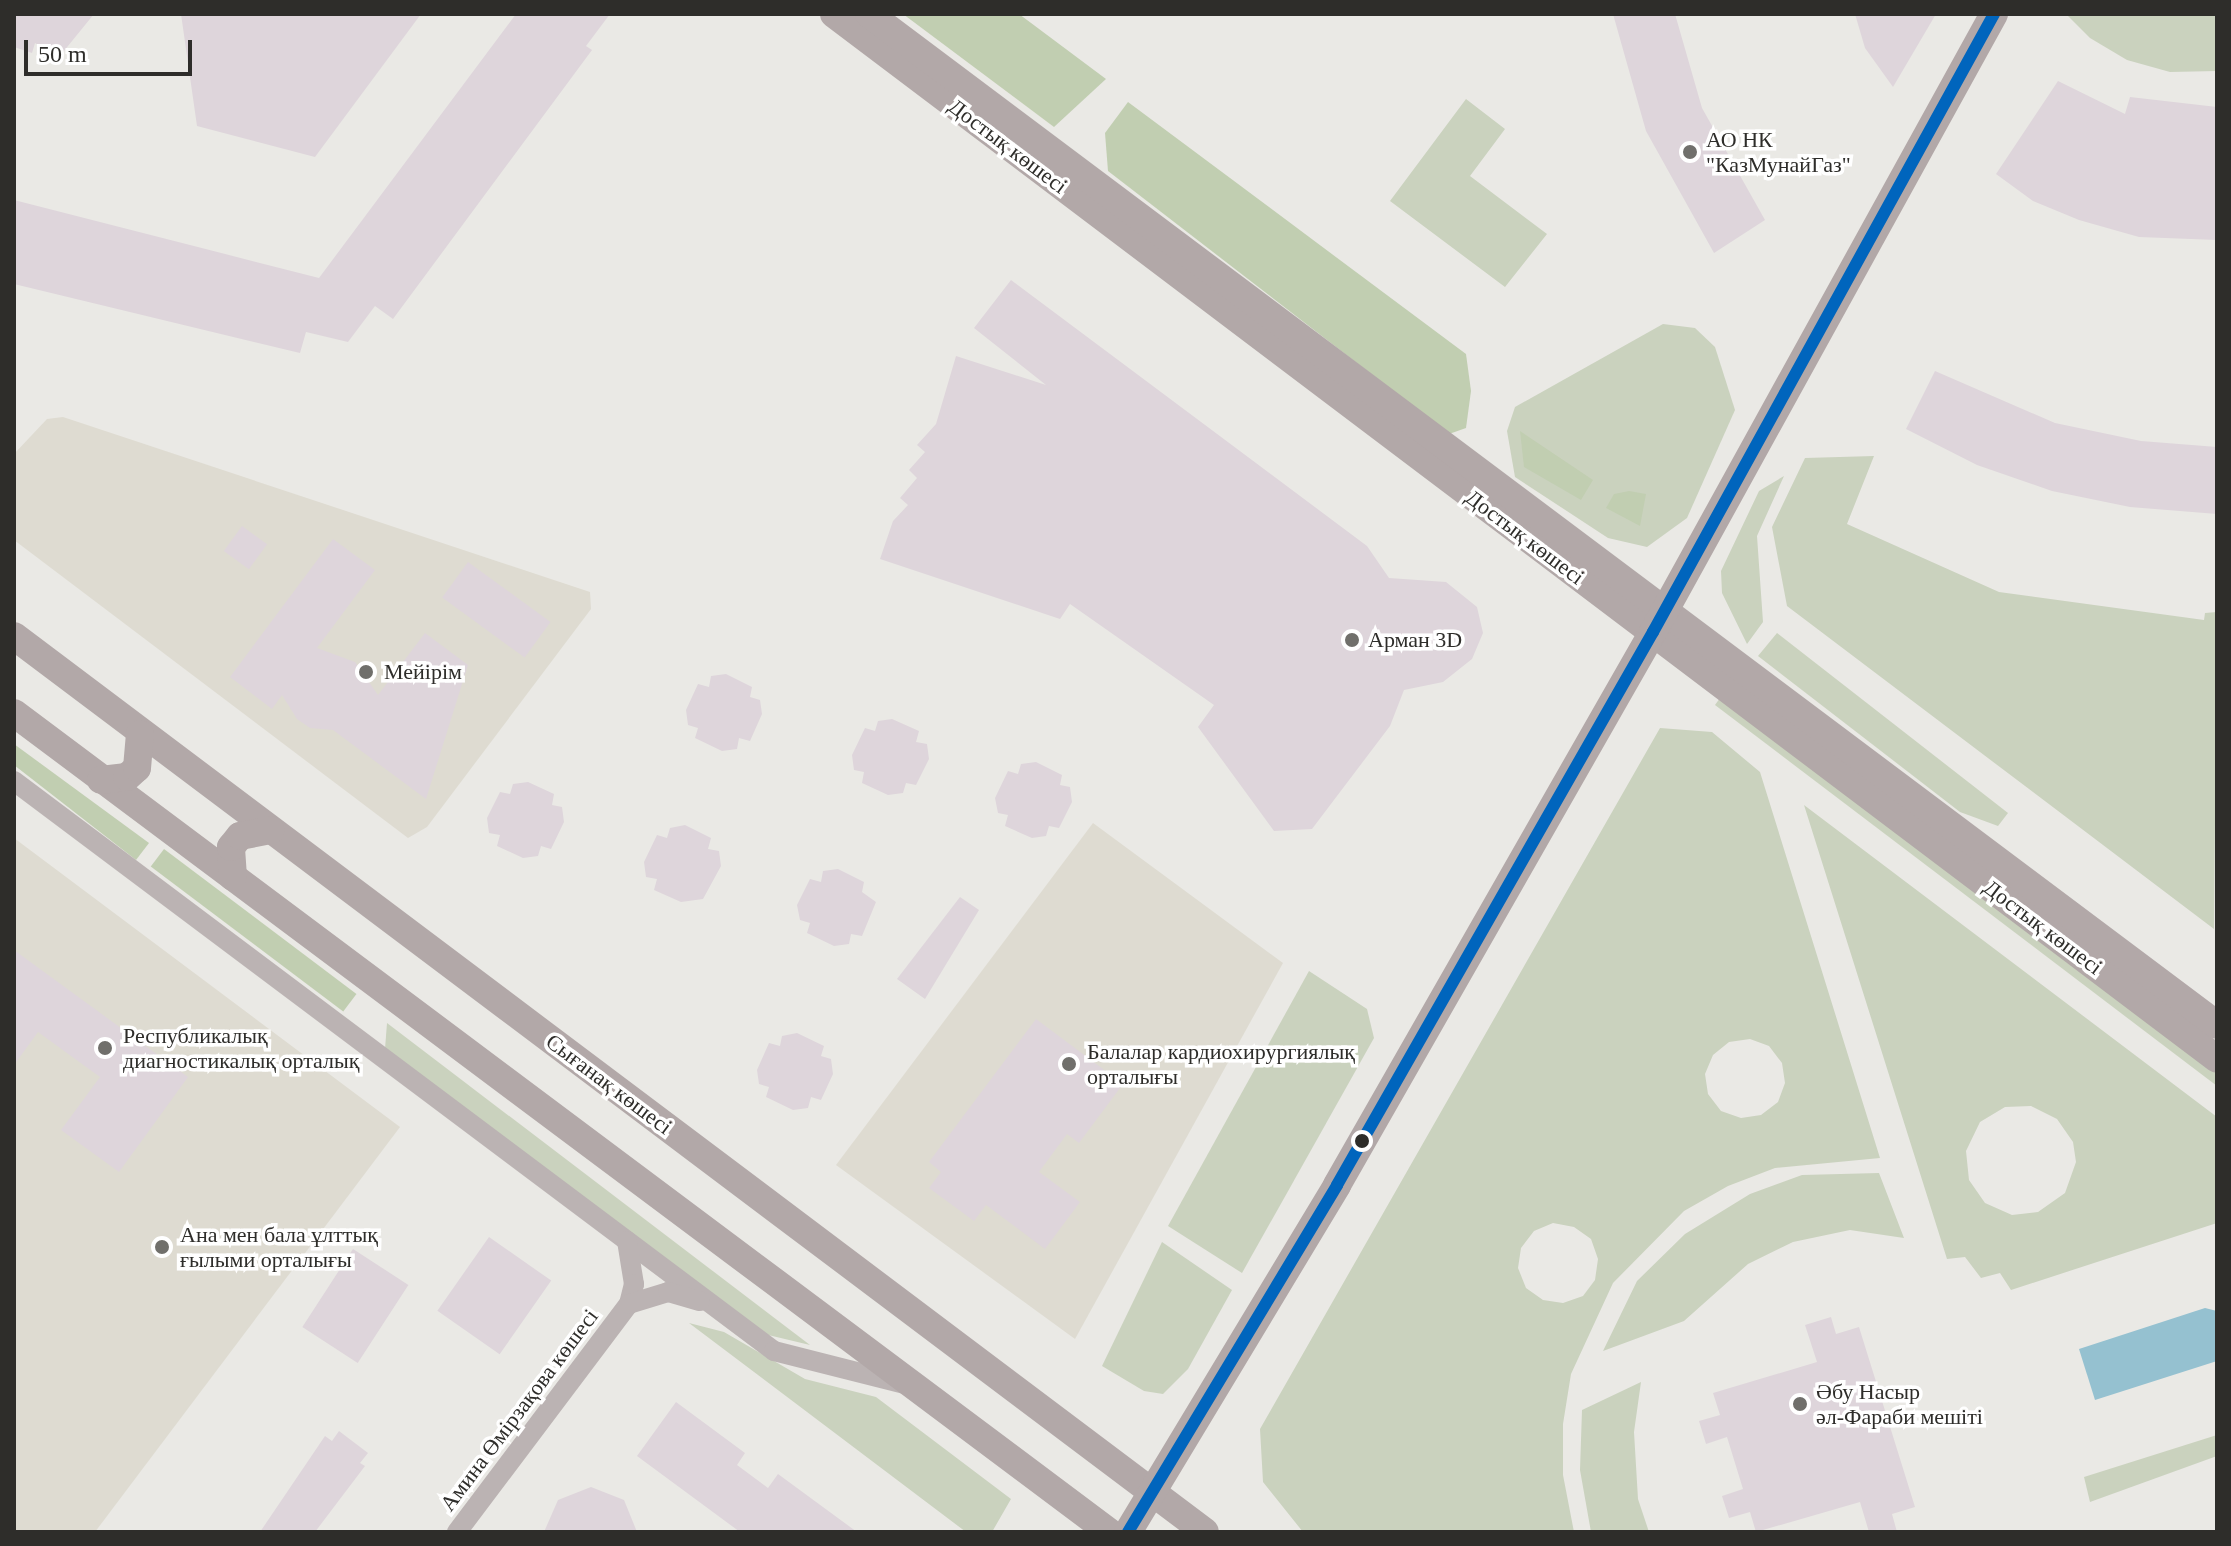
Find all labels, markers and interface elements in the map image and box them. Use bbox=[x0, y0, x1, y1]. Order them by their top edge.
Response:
scale bar bbox=[28, 24, 196, 74]
text: 50 m bbox=[38, 41, 87, 67]
street label: Достық көшесі bbox=[943, 93, 1073, 199]
place label: АО НК "КазМунайГаз" bbox=[1706, 126, 1851, 178]
marker: АО НК "КазМунайГаз" bbox=[1681, 143, 1699, 161]
street label: Достық көшесі bbox=[1460, 484, 1590, 590]
place label: Арман 3D bbox=[1368, 627, 1462, 653]
marker: Арман 3D bbox=[1343, 631, 1361, 649]
place label: Мейірім bbox=[384, 659, 462, 685]
marker: Мейірім bbox=[355, 661, 377, 683]
street label: Достық көшесі bbox=[1978, 874, 2108, 980]
place label: Республикалық диагностикалық орталық bbox=[123, 1022, 359, 1074]
street label: Сығанақ көшесі bbox=[541, 1028, 677, 1140]
marker: Республикалық диагностикалық орталық bbox=[94, 1037, 116, 1059]
place label: Балалар кардиохирургиялық орталығы bbox=[1087, 1038, 1355, 1090]
marker: Балалар кардиохирургиялық орталығы bbox=[1058, 1053, 1080, 1075]
unlabelled marker bbox=[1354, 1133, 1370, 1149]
place label: Ана мен бала ұлттық ғылыми орталығы bbox=[180, 1221, 378, 1272]
marker: Ана мен бала ұлттық ғылыми орталығы bbox=[151, 1236, 173, 1258]
street label: Амина Өмірзақова көшесі bbox=[434, 1304, 604, 1516]
place label: Әбу Насыр әл-Фараби мешіті bbox=[1816, 1378, 1983, 1430]
marker: Әбу Насыр әл-Фараби мешіті bbox=[1791, 1395, 1809, 1413]

